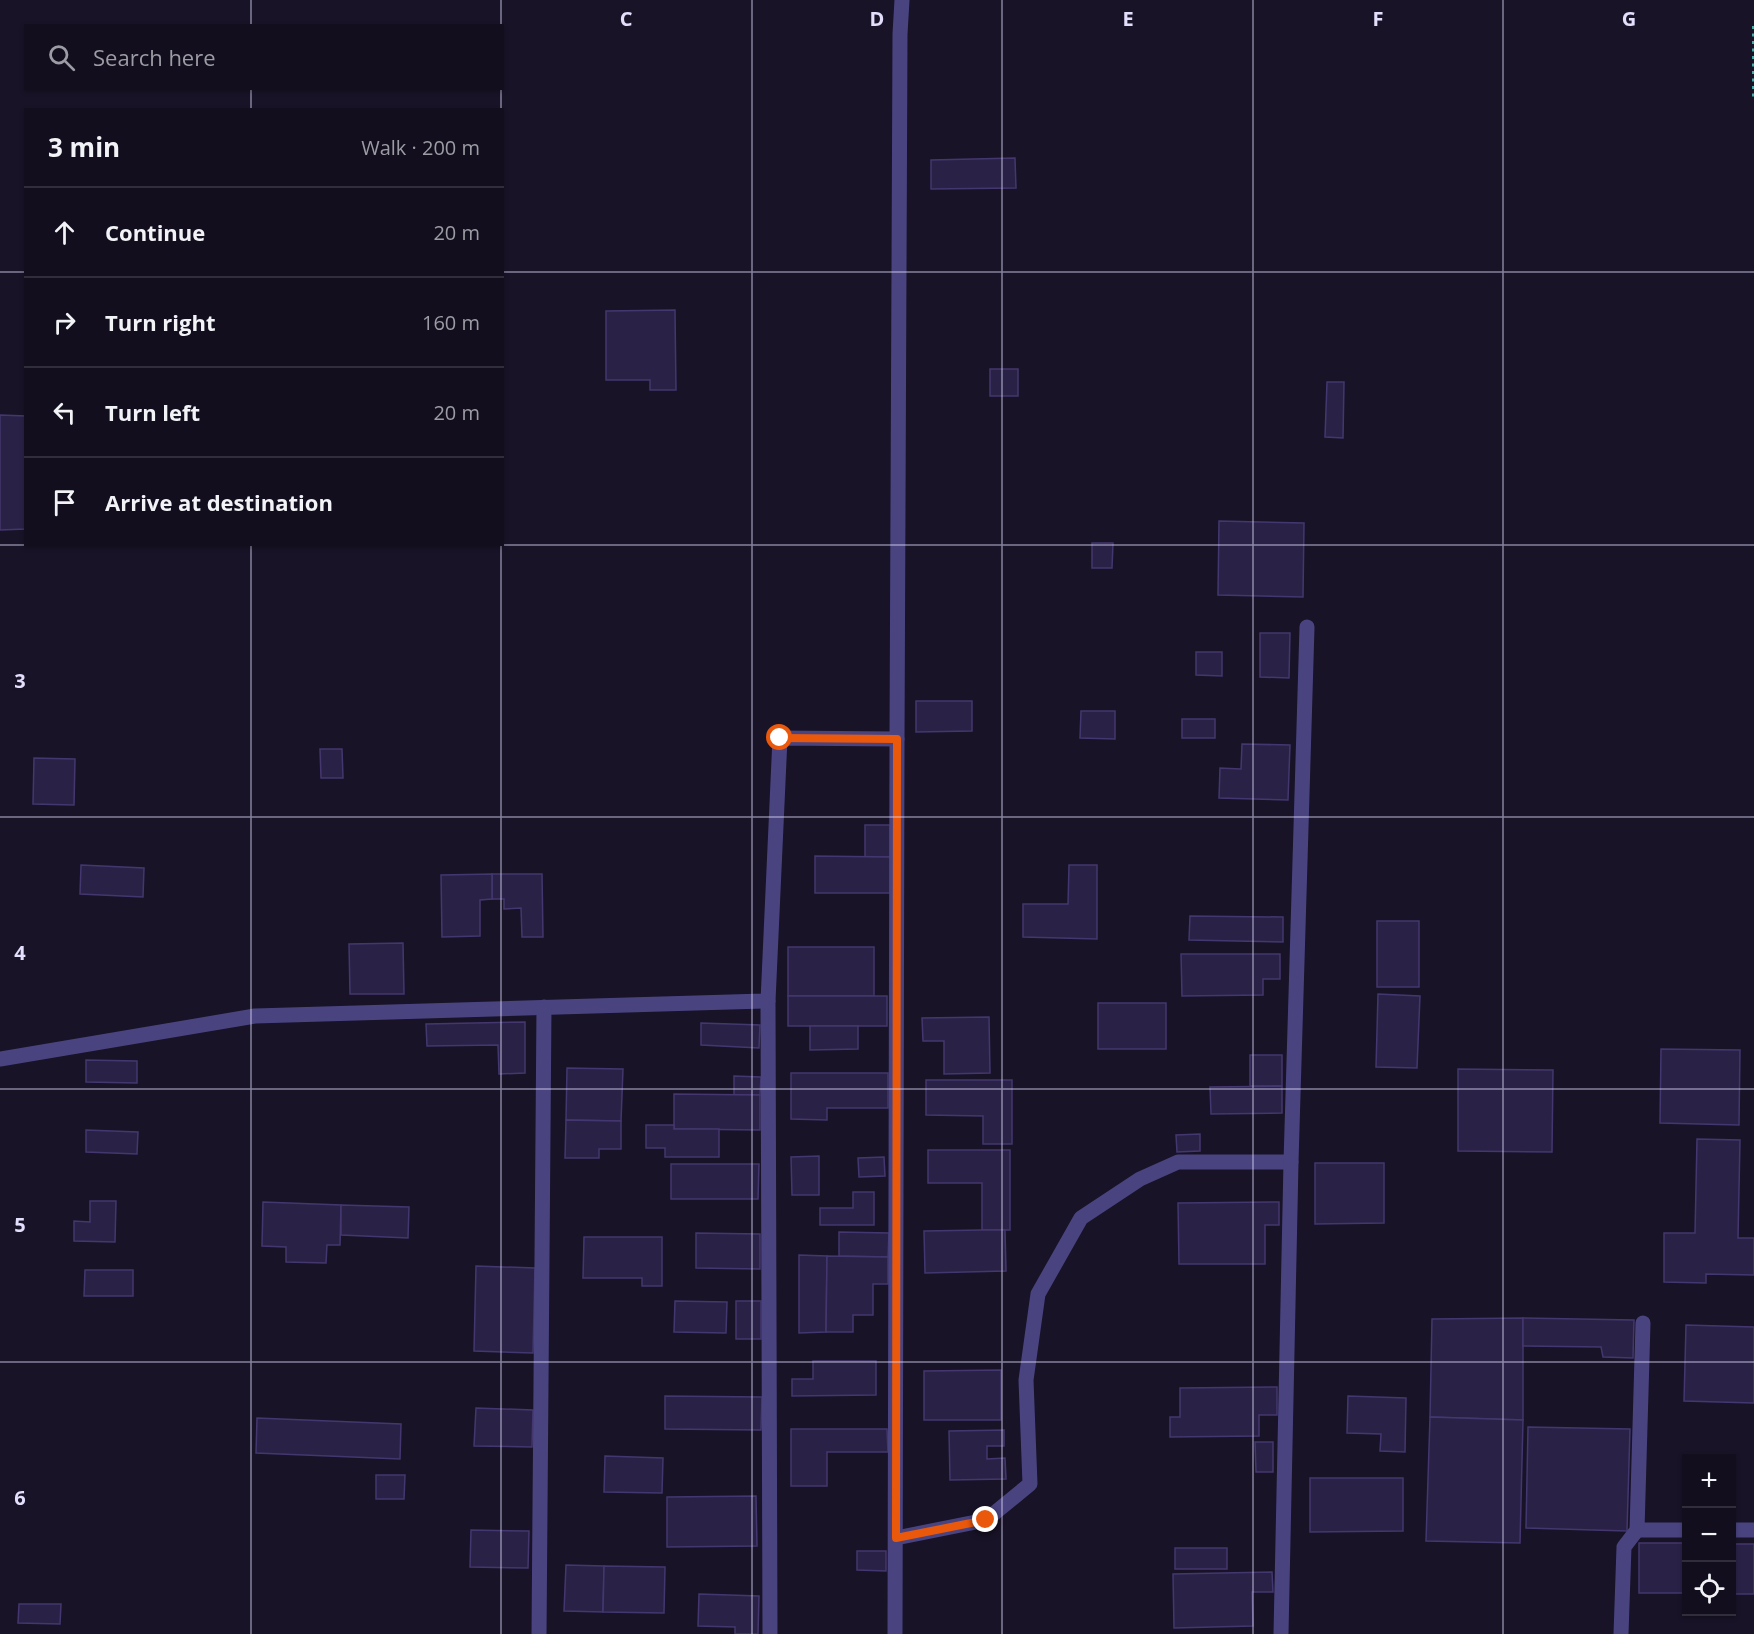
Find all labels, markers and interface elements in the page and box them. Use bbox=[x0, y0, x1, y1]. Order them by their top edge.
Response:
text: C bbox=[620, 5, 633, 32]
text: D bbox=[870, 5, 884, 32]
text: E bbox=[1122, 5, 1134, 32]
text: F bbox=[1373, 5, 1383, 32]
text: G bbox=[1622, 5, 1636, 32]
search box bbox=[24, 24, 504, 90]
icon: search bbox=[45, 41, 78, 74]
text: Search here bbox=[93, 42, 216, 72]
text: 3 min bbox=[48, 129, 120, 165]
text: Walk · 200 m bbox=[361, 134, 480, 161]
icon: ahead bbox=[48, 216, 81, 249]
text: Continue bbox=[105, 217, 205, 247]
text: 20 m bbox=[433, 219, 480, 246]
icon: right bbox=[48, 306, 81, 339]
text: Turn right bbox=[105, 307, 216, 337]
text: 160 m bbox=[422, 309, 480, 336]
icon: left bbox=[48, 396, 81, 429]
text: Turn left bbox=[105, 397, 200, 427]
text: 20 m bbox=[433, 399, 480, 426]
icon: arrive bbox=[48, 486, 81, 519]
text: Arrive at destination bbox=[105, 487, 333, 517]
text: 3 bbox=[14, 667, 26, 694]
route start bbox=[766, 724, 792, 750]
text: 4 bbox=[14, 939, 26, 966]
text: 5 bbox=[14, 1211, 26, 1238]
map controls bbox=[1682, 1454, 1736, 1616]
button: + bbox=[1682, 1454, 1736, 1508]
text: 6 bbox=[14, 1484, 26, 1511]
route end bbox=[972, 1506, 998, 1532]
button: − bbox=[1682, 1508, 1736, 1562]
button: locate bbox=[1682, 1562, 1736, 1616]

